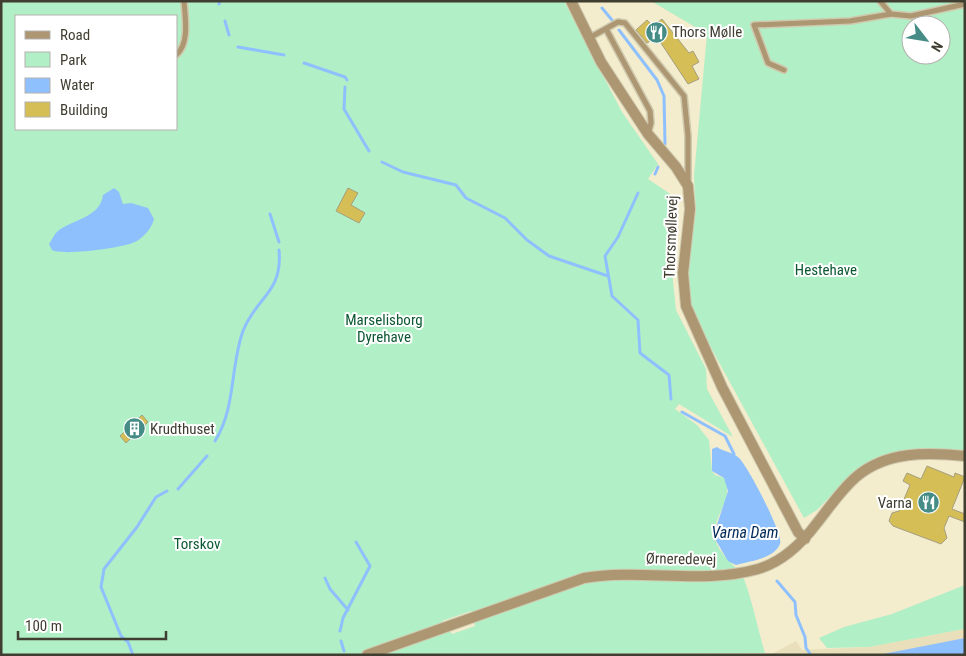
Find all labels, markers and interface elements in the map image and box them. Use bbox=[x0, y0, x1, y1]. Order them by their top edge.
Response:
legend bbox=[15, 15, 178, 130]
north arrow bbox=[901, 15, 951, 65]
restaurant icon: Thors Mølle bbox=[644, 20, 668, 44]
place label: Thors Mølle bbox=[672, 23, 742, 41]
text: Road bbox=[60, 26, 90, 44]
text: N bbox=[928, 39, 946, 54]
text: Park bbox=[60, 51, 87, 69]
text: Water bbox=[60, 76, 95, 94]
text: Building bbox=[60, 101, 108, 119]
street label: Thorsmøllevej bbox=[661, 195, 681, 279]
park label: Hestehave bbox=[795, 261, 857, 279]
park label: Marselisborg Dyrehave bbox=[345, 311, 423, 346]
building icon: Krudthuset bbox=[122, 417, 146, 441]
place label: Krudthuset bbox=[150, 420, 215, 438]
restaurant icon: Varna bbox=[916, 491, 940, 515]
place label: Varna bbox=[878, 494, 912, 512]
water label: Varna Dam bbox=[711, 523, 779, 542]
park label: Torskov bbox=[174, 535, 221, 553]
street label: Ørneredevej bbox=[646, 549, 716, 569]
scale bar bbox=[18, 608, 165, 640]
text: 100 m bbox=[25, 617, 62, 635]

